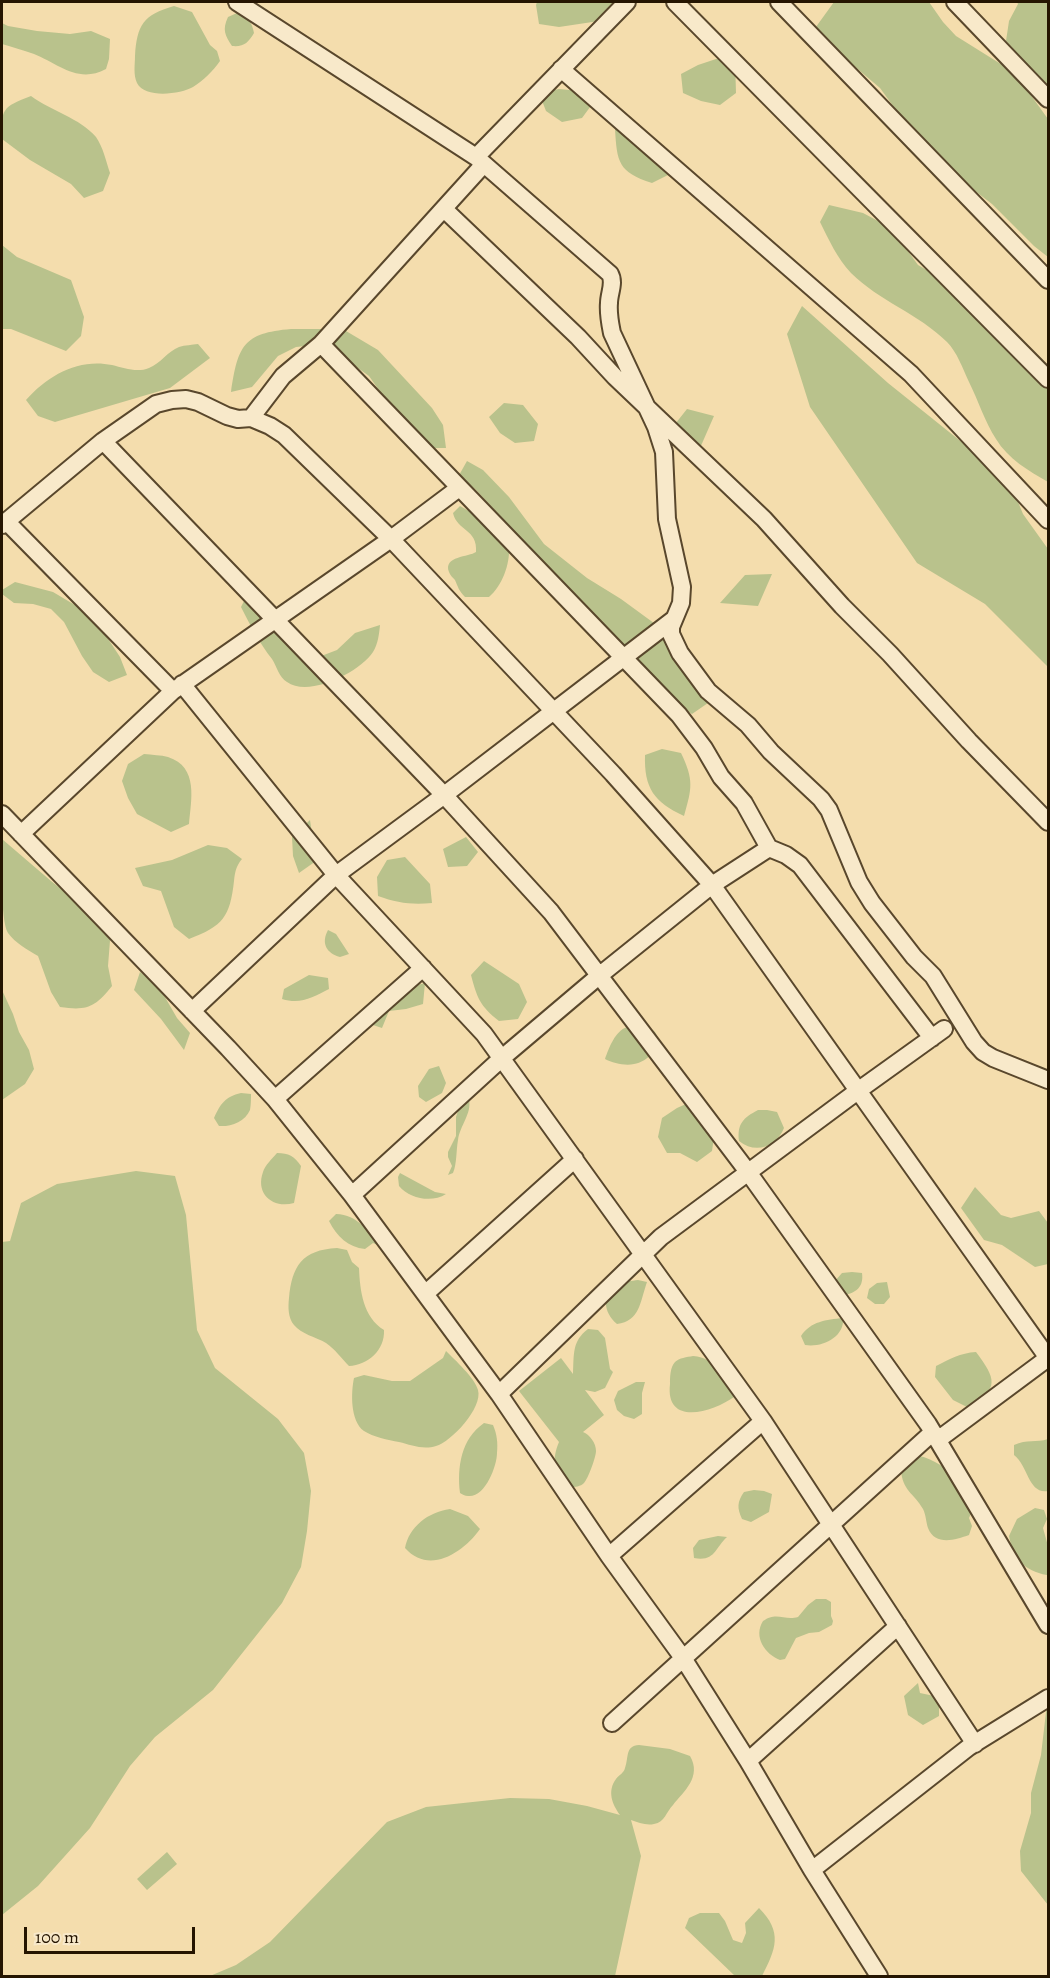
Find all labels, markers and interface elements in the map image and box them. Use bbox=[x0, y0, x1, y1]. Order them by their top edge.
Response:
scale bar bbox=[27, 1915, 198, 1953]
text: 100 m bbox=[35, 1925, 79, 1949]

